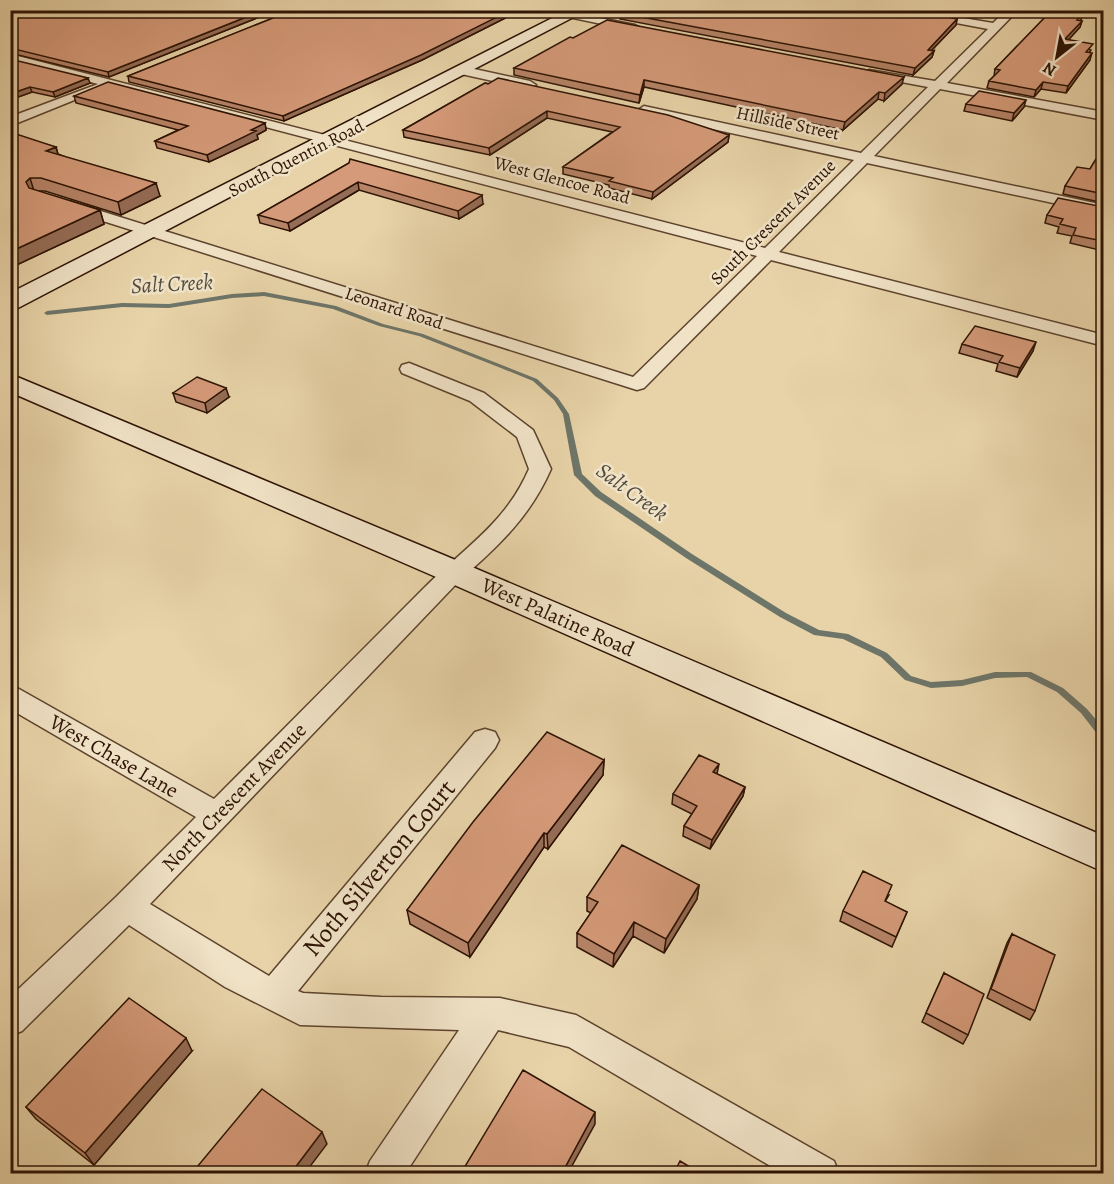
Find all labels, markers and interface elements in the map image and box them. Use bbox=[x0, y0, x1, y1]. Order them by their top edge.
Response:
north arrow bbox=[1027, 27, 1087, 87]
text: N bbox=[1039, 56, 1060, 81]
street label: Hillside Street bbox=[734, 100, 842, 146]
street label: South Quentin Road bbox=[224, 113, 368, 203]
street label: West Glencoe Road bbox=[490, 150, 633, 210]
street label: South Crescent Avenue bbox=[705, 154, 841, 290]
water label: Salt Creek bbox=[130, 267, 214, 301]
street label: Leonard Road bbox=[342, 281, 446, 335]
water label: Salt Creek bbox=[590, 456, 674, 528]
street label: West Palatine Road bbox=[476, 570, 639, 664]
street label: West Chase Lane bbox=[44, 707, 184, 804]
street label: North Crescent Avenue bbox=[155, 716, 313, 878]
street label: Noth Silverton Court bbox=[295, 772, 464, 964]

